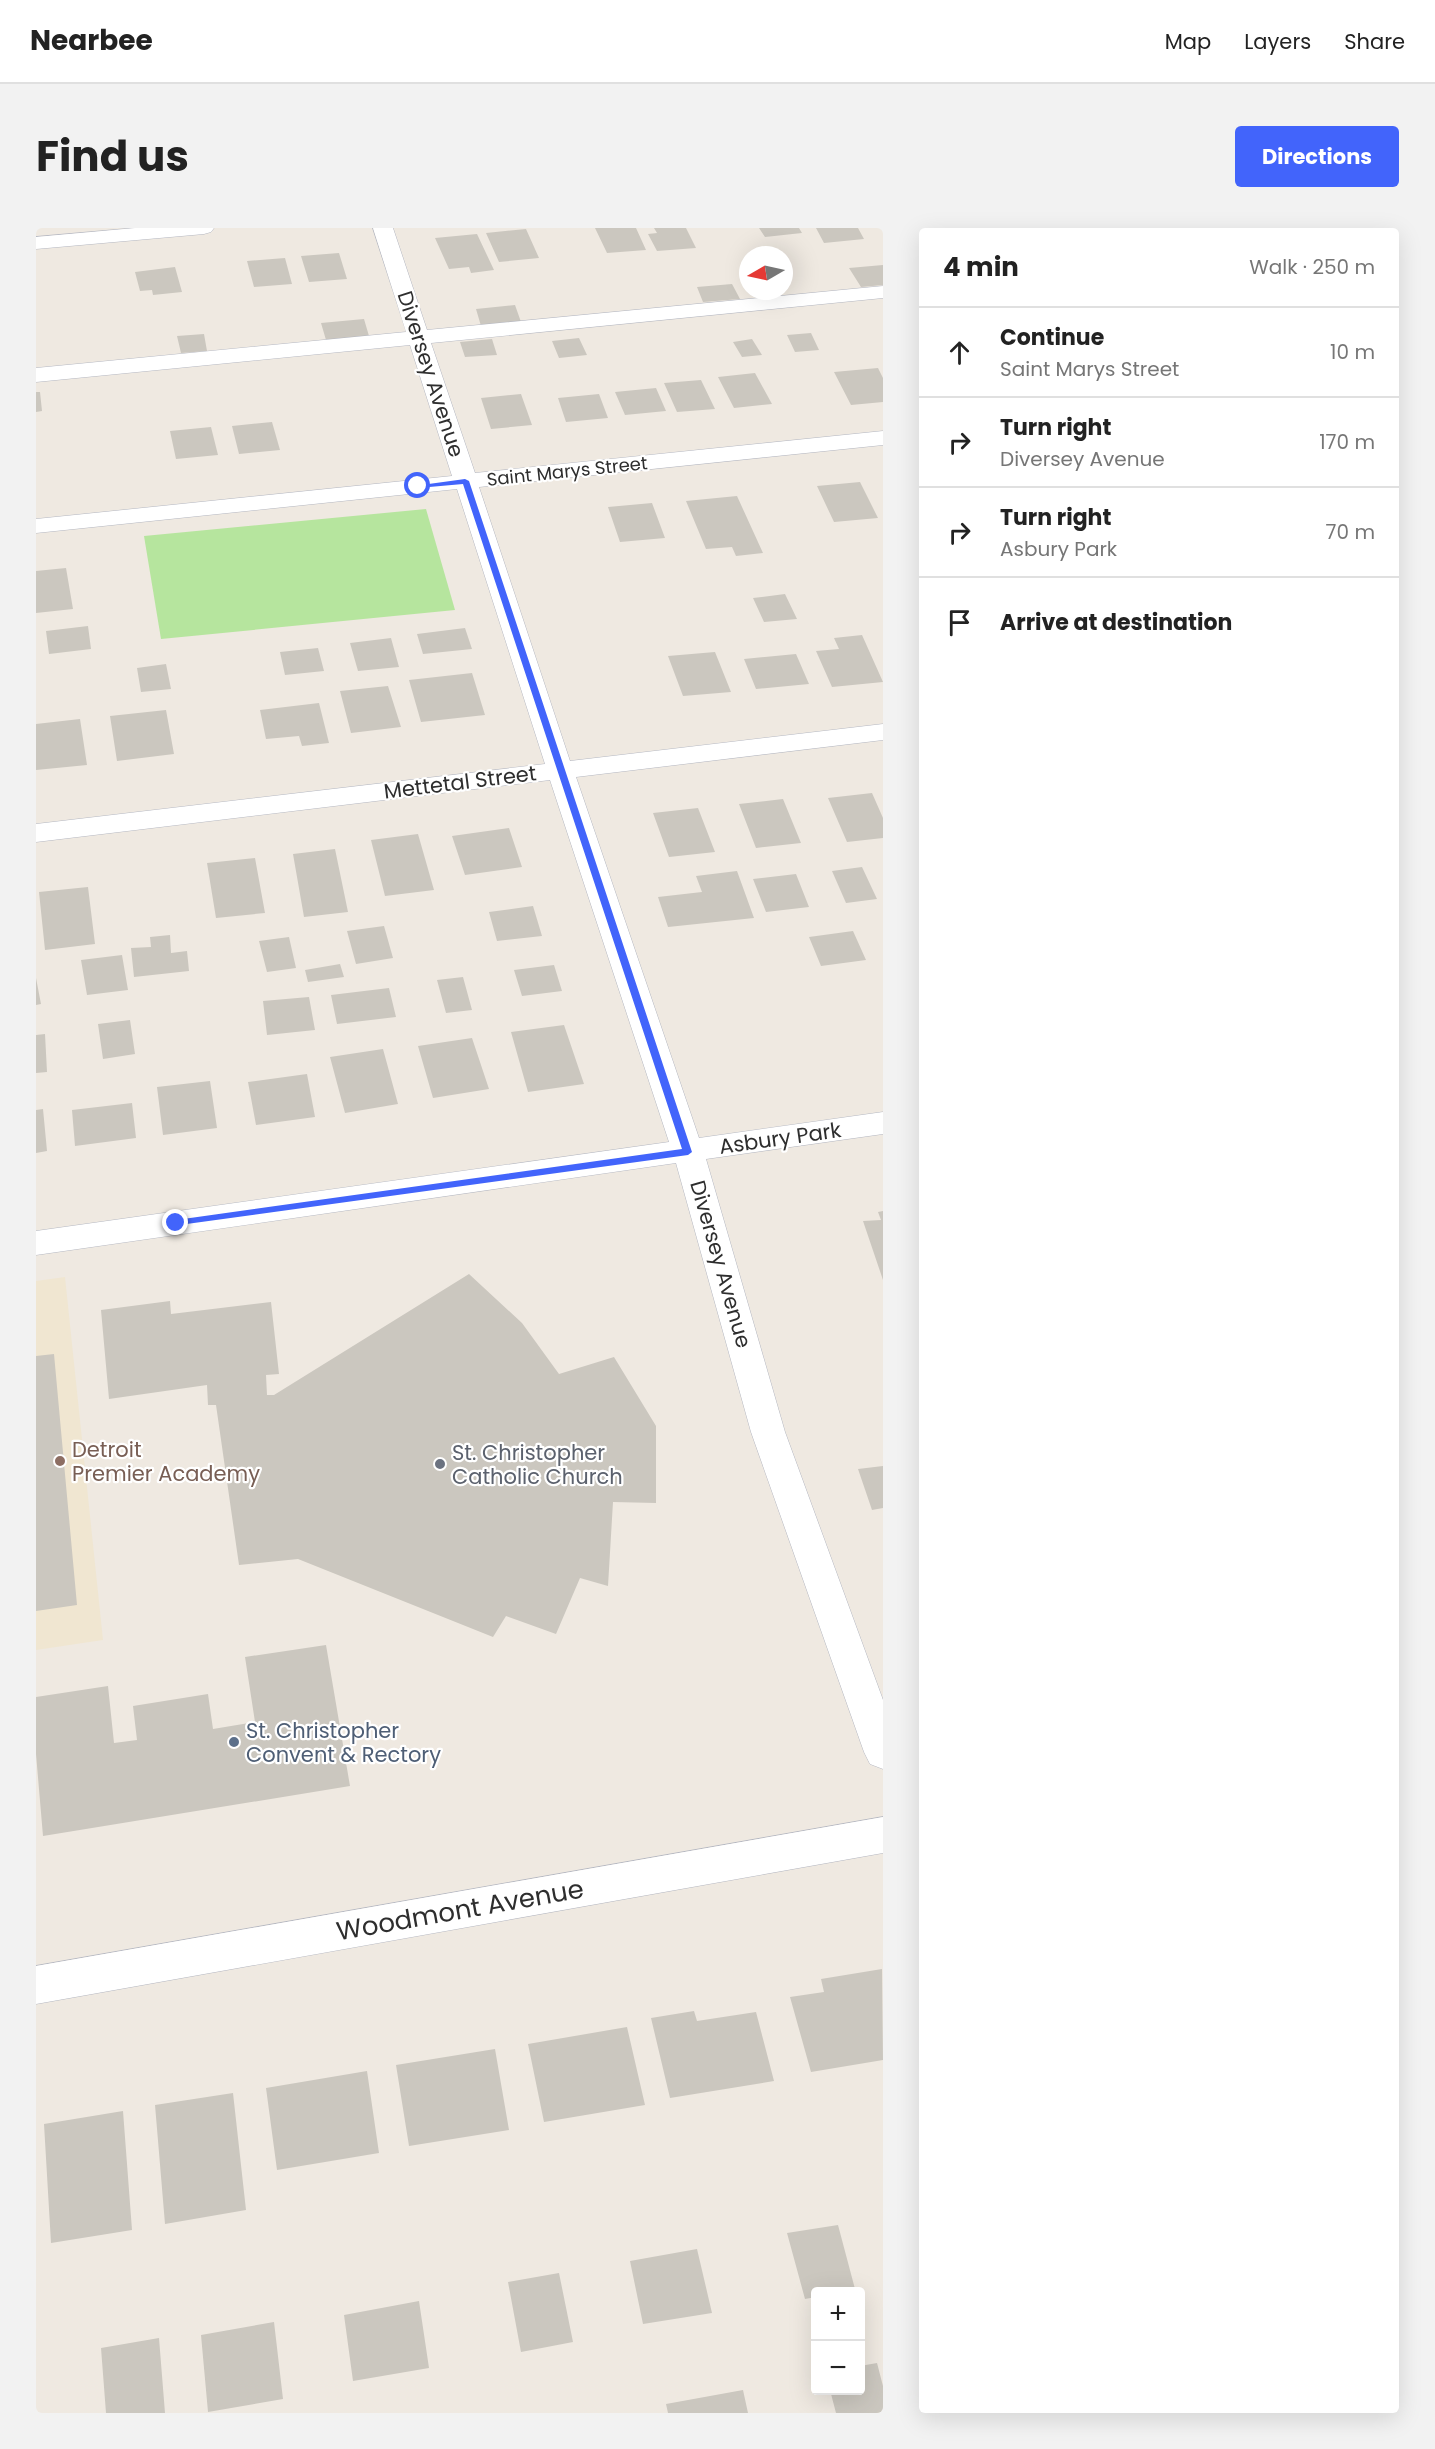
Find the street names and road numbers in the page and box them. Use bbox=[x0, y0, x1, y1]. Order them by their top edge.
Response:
street label: Diversey Avenue bbox=[390, 287, 472, 461]
street label: Saint Marys Street bbox=[485, 450, 649, 492]
street label: Mettetal Street bbox=[382, 758, 538, 806]
street label: Asbury Park bbox=[717, 1115, 843, 1161]
street label: Diversey Avenue bbox=[683, 1177, 759, 1351]
street label: Woodmont Avenue bbox=[334, 1871, 586, 1949]

